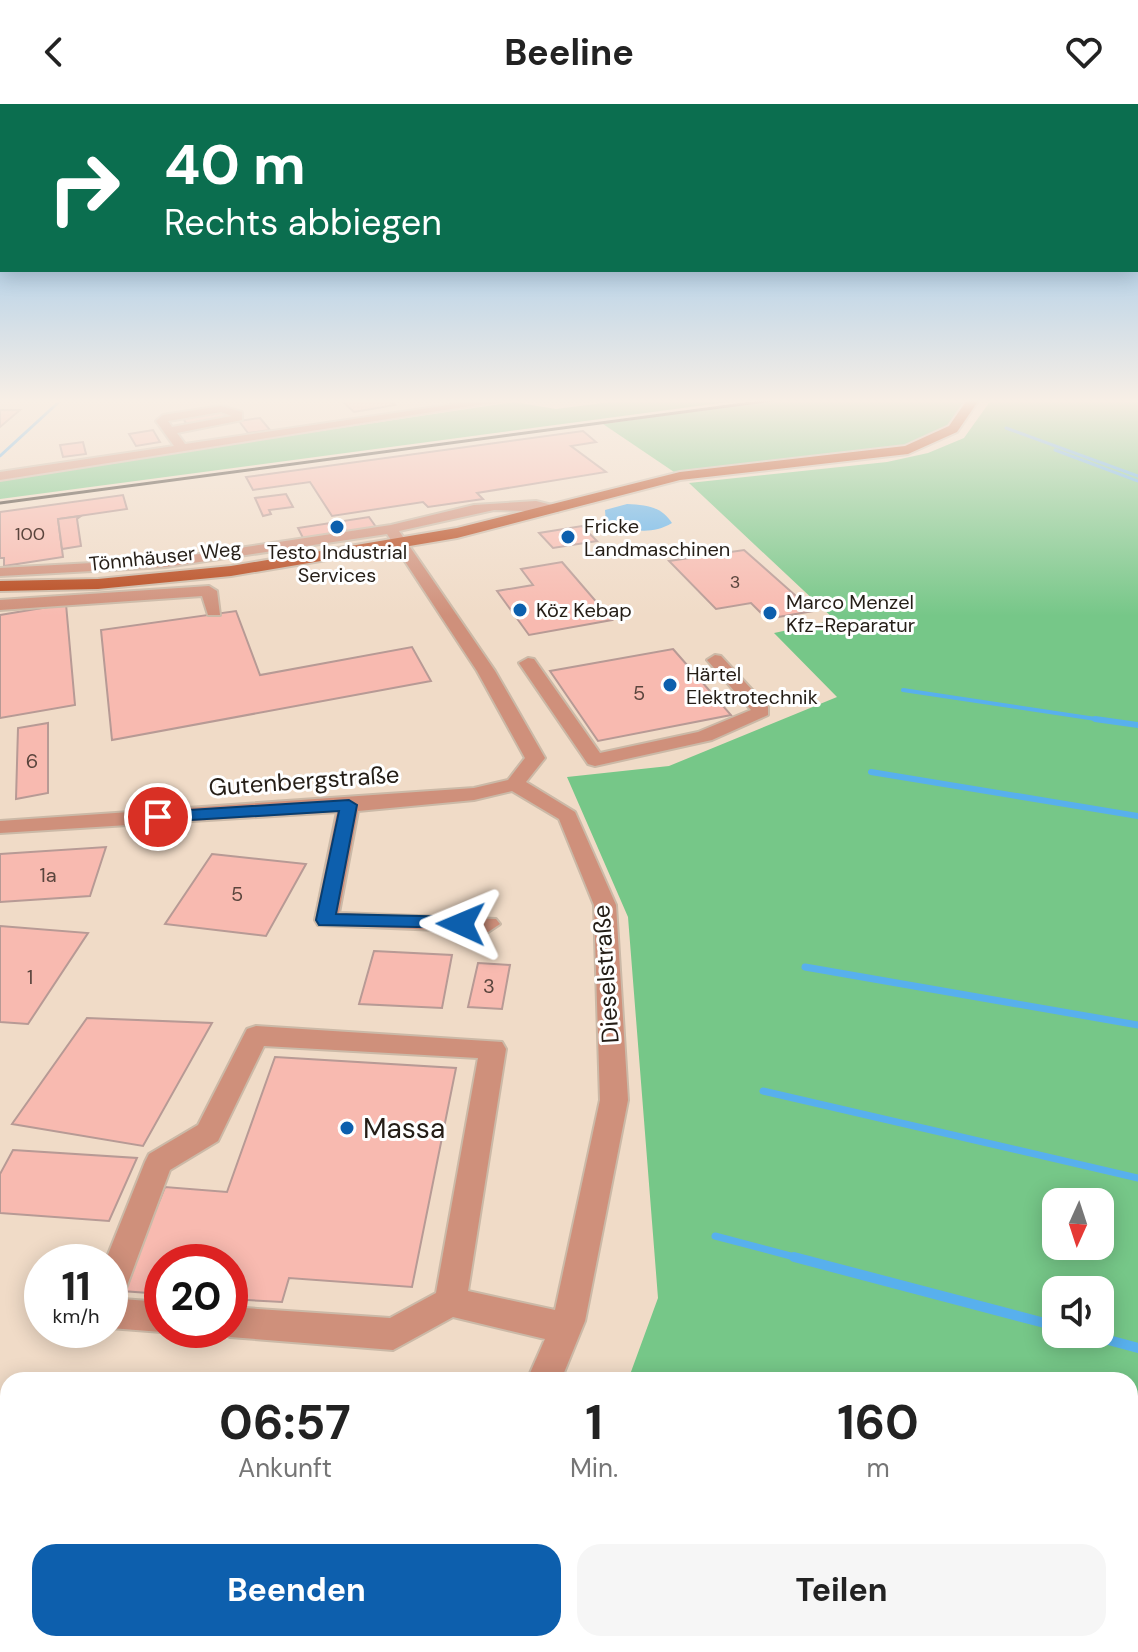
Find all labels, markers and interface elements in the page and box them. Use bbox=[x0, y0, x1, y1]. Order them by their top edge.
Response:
text: Beeline bbox=[504, 29, 634, 76]
icon: back bbox=[32, 30, 76, 74]
icon: heart bbox=[1062, 30, 1106, 74]
text: 40 m bbox=[164, 128, 306, 201]
icon: right bbox=[32, 136, 136, 240]
text: Rechts abbiegen bbox=[164, 199, 442, 246]
place label: Fricke Landmaschinen bbox=[584, 513, 730, 562]
marker: Testo Industrial Services bbox=[328, 518, 346, 536]
house number: 100 bbox=[15, 522, 45, 546]
marker: Fricke Landmaschinen bbox=[559, 528, 577, 546]
street label: Tönnhäuser Weg bbox=[88, 535, 242, 577]
place label: Testo Industrial Services bbox=[267, 539, 407, 588]
house number: 3 bbox=[730, 570, 740, 594]
place label: Marco Menzel Kfz-Reparatur bbox=[786, 589, 915, 638]
place label: Köz Kebap bbox=[536, 597, 632, 623]
marker: Köz Kebap bbox=[511, 601, 529, 619]
marker: Marco Menzel Kfz-Reparatur bbox=[761, 604, 779, 622]
place label: Härtel Elektrotechnik bbox=[686, 661, 818, 710]
marker: Härtel Elektrotechnik bbox=[661, 676, 679, 694]
house number: 5 bbox=[633, 680, 645, 706]
house number: 6 bbox=[26, 748, 38, 774]
street label: Gutenbergstraße bbox=[208, 758, 400, 803]
pin bbox=[124, 783, 192, 851]
icon: arrive bbox=[136, 795, 180, 839]
house number: 1a bbox=[39, 862, 57, 888]
house number: 5 bbox=[231, 881, 243, 907]
position arrow bbox=[419, 882, 503, 966]
street label: Dieselstraße bbox=[585, 904, 626, 1044]
house number: 1 bbox=[27, 964, 33, 990]
house number: 3 bbox=[483, 973, 495, 999]
place label: Massa bbox=[363, 1110, 445, 1147]
marker: Massa bbox=[338, 1119, 356, 1137]
north arrow bbox=[1042, 1188, 1114, 1260]
map controls bbox=[1042, 1188, 1114, 1348]
speed limit sign: 20 bbox=[144, 1244, 248, 1348]
text: 11 bbox=[61, 1260, 91, 1312]
button: sound bbox=[1042, 1276, 1114, 1348]
text: km/h bbox=[52, 1303, 100, 1329]
text: 06:57 bbox=[219, 1391, 351, 1454]
text: 1 bbox=[585, 1391, 603, 1454]
text: 160 bbox=[837, 1391, 919, 1454]
text: Ankunft bbox=[238, 1451, 332, 1485]
text: Min. bbox=[570, 1451, 618, 1485]
text: m bbox=[866, 1451, 890, 1485]
button: Beenden bbox=[32, 1544, 561, 1636]
button: Teilen bbox=[577, 1544, 1106, 1636]

